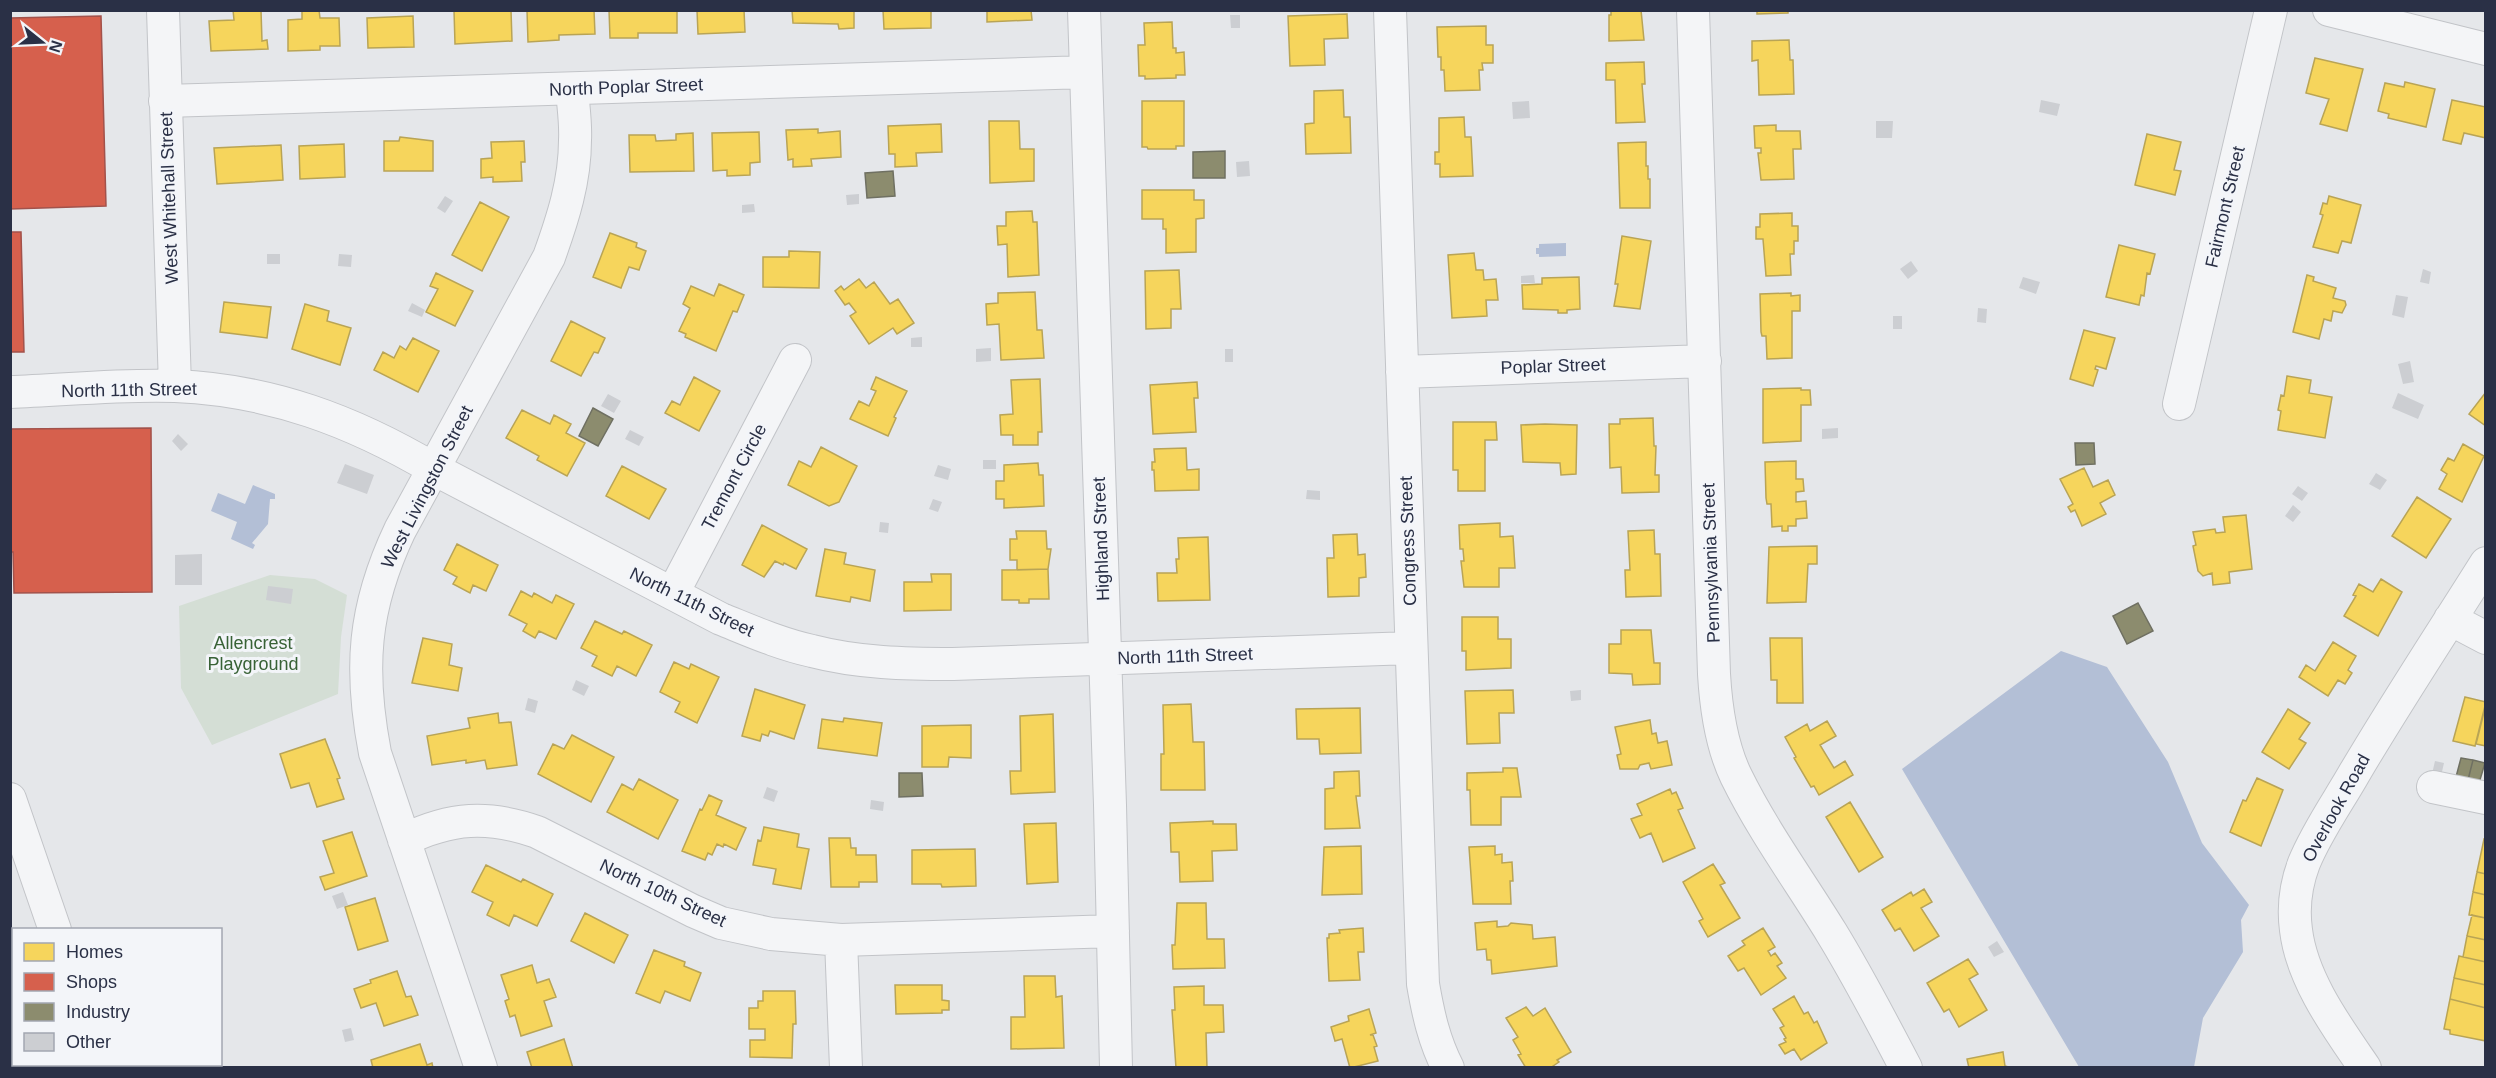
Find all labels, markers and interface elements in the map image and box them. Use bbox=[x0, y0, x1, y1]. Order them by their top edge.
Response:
north arrow bbox=[12, 12, 72, 72]
text: N bbox=[46, 38, 66, 55]
street label: North Poplar Street bbox=[549, 74, 703, 100]
street label: West Whitehall Street bbox=[156, 111, 182, 285]
street label: Fairmont Street bbox=[2201, 144, 2249, 270]
street label: Poplar Street bbox=[1500, 354, 1606, 378]
street label: North 11th Street bbox=[61, 379, 197, 401]
street label: West Livingston Street bbox=[377, 402, 477, 572]
street label: Tremont Circle bbox=[698, 420, 770, 534]
street label: Congress Street bbox=[1396, 476, 1420, 606]
street label: Highland Street bbox=[1089, 477, 1113, 601]
street label: Pennsylvania Street bbox=[1698, 483, 1724, 643]
street label: North 11th Street bbox=[627, 563, 757, 641]
park label: Allencrest Playground bbox=[207, 633, 299, 674]
street label: North 11th Street bbox=[1117, 644, 1253, 668]
street label: Overlook Road bbox=[2298, 751, 2374, 865]
street label: North 10th Street bbox=[597, 855, 729, 931]
legend bbox=[12, 928, 222, 1066]
text: Homes bbox=[66, 942, 123, 962]
text: Shops bbox=[66, 972, 117, 992]
text: Industry bbox=[66, 1002, 130, 1022]
text: Other bbox=[66, 1032, 111, 1052]

